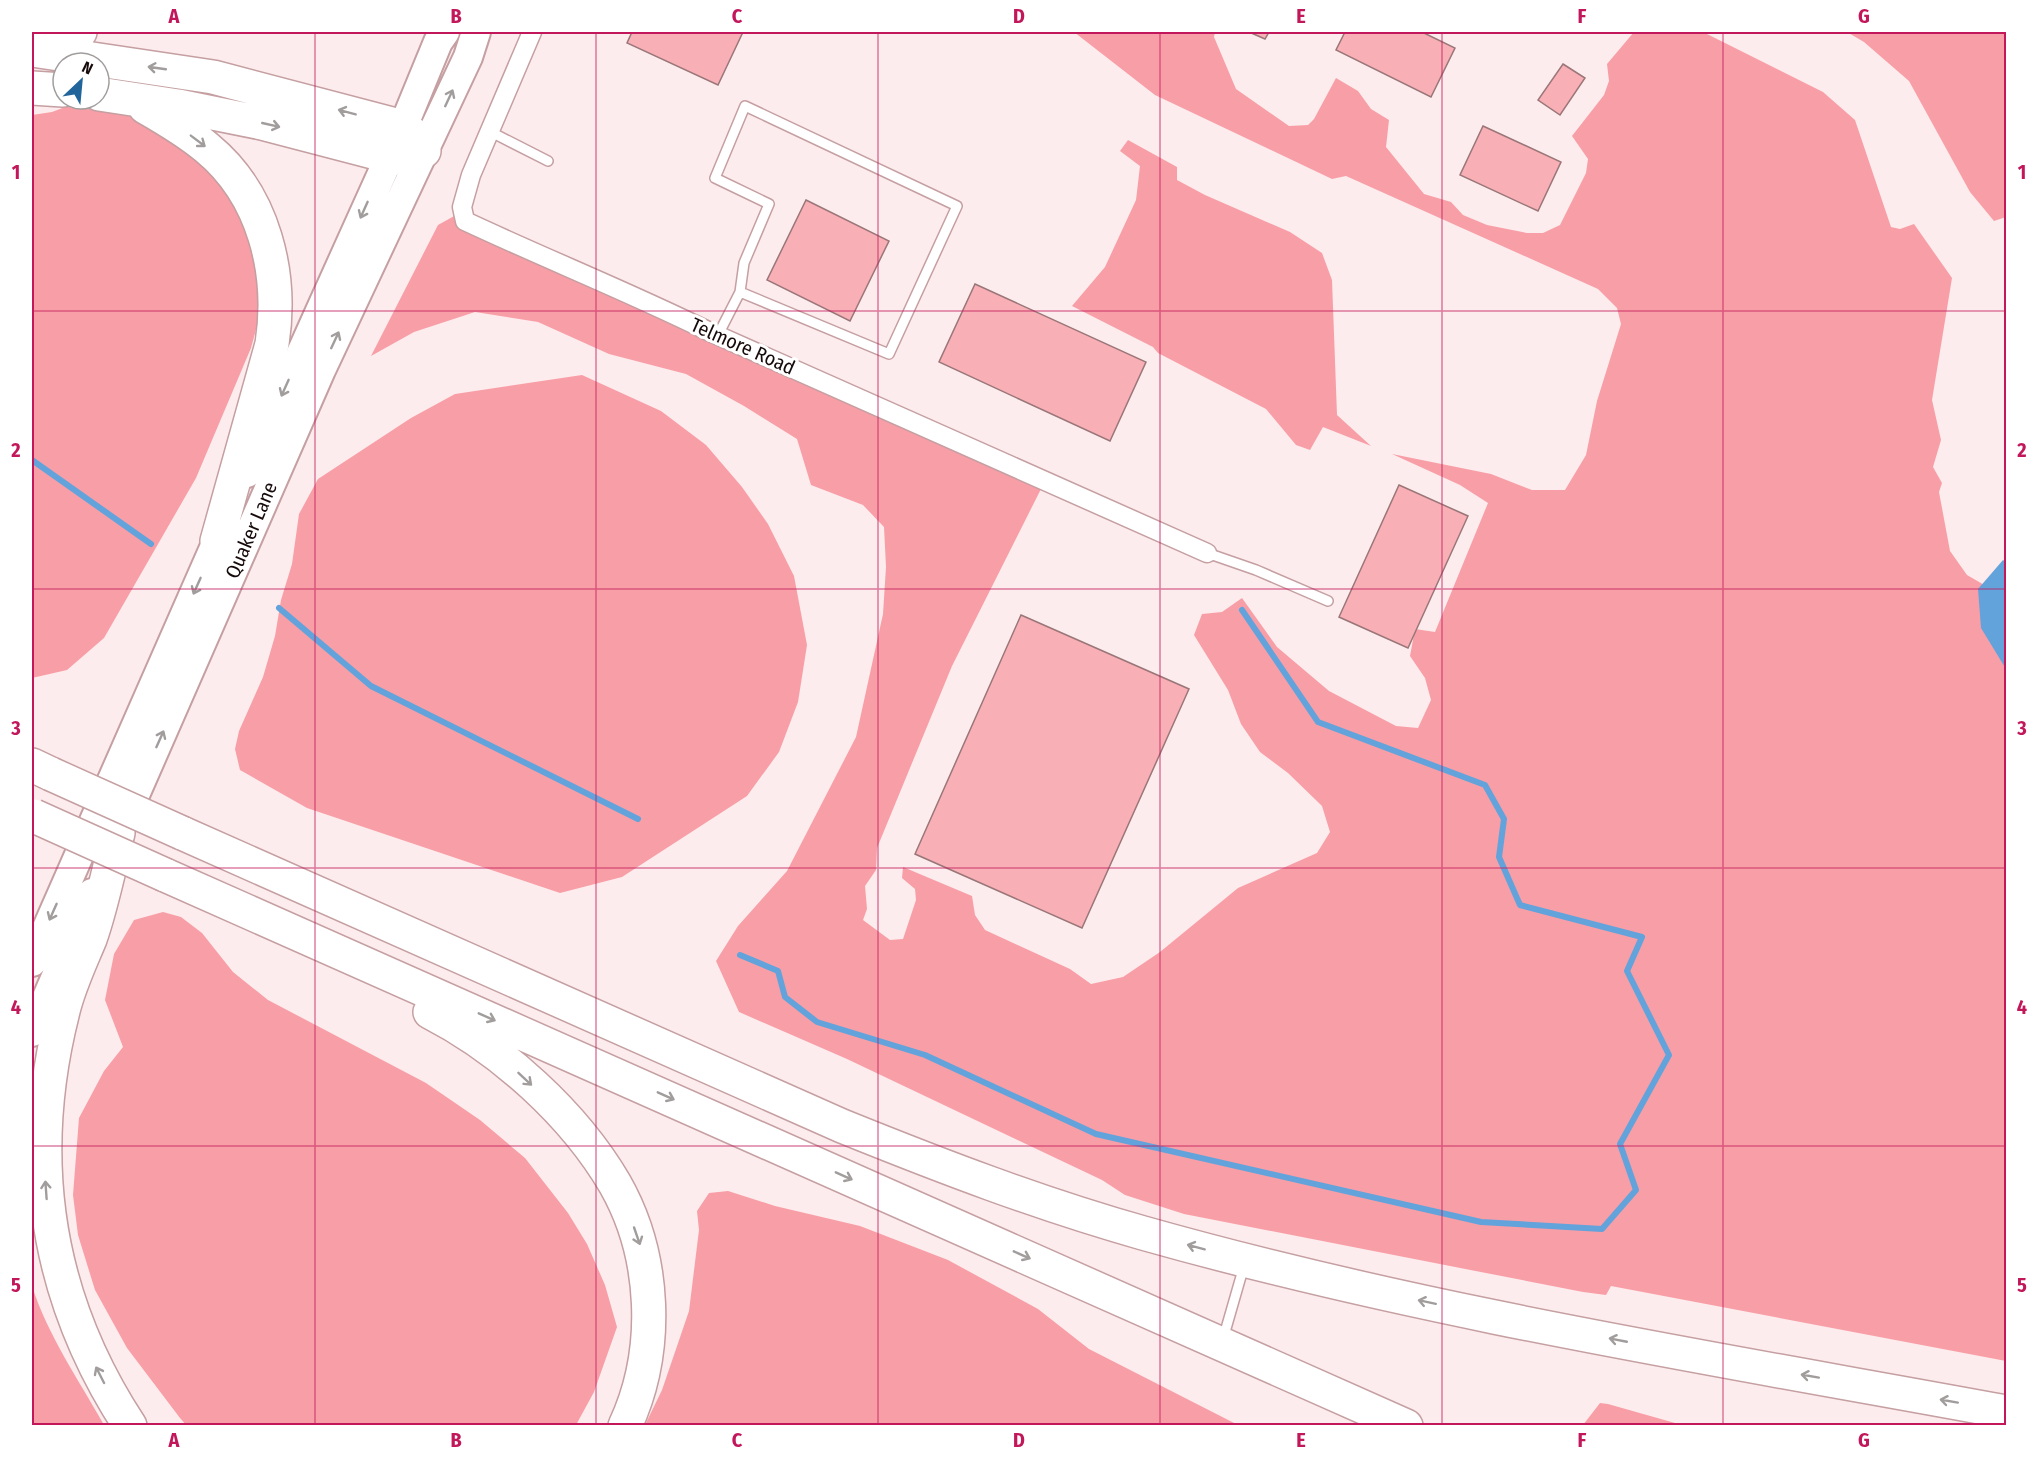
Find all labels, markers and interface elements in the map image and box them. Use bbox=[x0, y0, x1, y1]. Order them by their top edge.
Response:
text: A bbox=[168, 4, 181, 28]
text: B bbox=[450, 4, 462, 28]
text: C bbox=[732, 4, 743, 28]
text: D bbox=[1013, 4, 1025, 28]
text: E bbox=[1296, 4, 1306, 28]
text: F bbox=[1578, 4, 1587, 28]
text: G bbox=[1858, 4, 1870, 28]
north arrow bbox=[51, 51, 111, 111]
text: N bbox=[79, 57, 96, 79]
one-way arrow bbox=[147, 63, 167, 74]
one-way arrow bbox=[443, 90, 455, 108]
one-way arrow bbox=[337, 105, 356, 117]
one-way arrow bbox=[261, 120, 280, 132]
one-way arrow bbox=[190, 134, 206, 147]
text: 1 bbox=[12, 160, 20, 184]
text: 1 bbox=[2018, 160, 2026, 184]
one-way arrow bbox=[358, 201, 370, 219]
street label: Telmore Road bbox=[687, 312, 799, 380]
one-way arrow bbox=[329, 331, 341, 349]
one-way arrow bbox=[279, 379, 290, 397]
text: 2 bbox=[10, 438, 21, 462]
text: 2 bbox=[2016, 438, 2027, 462]
street label: Quaker Lane bbox=[220, 478, 282, 582]
one-way arrow bbox=[191, 576, 203, 594]
text: 3 bbox=[10, 716, 21, 740]
text: 3 bbox=[2016, 716, 2027, 740]
one-way arrow bbox=[155, 731, 166, 749]
one-way arrow bbox=[47, 903, 59, 921]
text: 4 bbox=[11, 995, 21, 1019]
text: 4 bbox=[2017, 995, 2027, 1019]
one-way arrow bbox=[478, 1012, 496, 1024]
one-way arrow bbox=[518, 1072, 533, 1086]
one-way arrow bbox=[656, 1091, 674, 1103]
one-way arrow bbox=[834, 1171, 852, 1182]
one-way arrow bbox=[40, 1180, 51, 1200]
one-way arrow bbox=[632, 1226, 643, 1245]
one-way arrow bbox=[1187, 1241, 1206, 1253]
one-way arrow bbox=[1012, 1250, 1030, 1262]
text: 5 bbox=[11, 1273, 21, 1297]
text: 5 bbox=[2017, 1273, 2027, 1297]
one-way arrow bbox=[1417, 1296, 1437, 1307]
one-way arrow bbox=[1609, 1334, 1628, 1345]
one-way arrow bbox=[94, 1367, 105, 1385]
one-way arrow bbox=[1800, 1370, 1820, 1381]
one-way arrow bbox=[1940, 1395, 1959, 1406]
text: A bbox=[168, 1428, 181, 1452]
text: B bbox=[450, 1428, 462, 1452]
text: C bbox=[732, 1428, 743, 1452]
text: D bbox=[1013, 1428, 1025, 1452]
text: E bbox=[1296, 1428, 1306, 1452]
text: F bbox=[1578, 1428, 1587, 1452]
text: G bbox=[1858, 1428, 1870, 1452]

